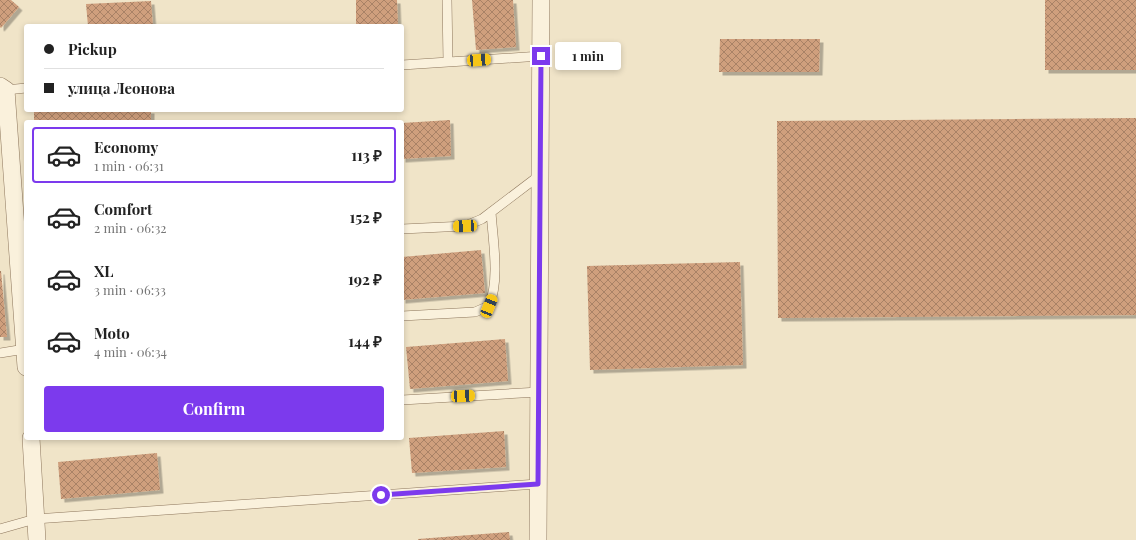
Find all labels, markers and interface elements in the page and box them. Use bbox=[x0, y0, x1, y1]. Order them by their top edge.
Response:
text: Pickup bbox=[68, 39, 117, 59]
callout: 1 min bbox=[555, 42, 621, 70]
route end bbox=[532, 47, 550, 65]
text: 1 min bbox=[572, 47, 604, 64]
car bbox=[467, 53, 491, 67]
text: улица Леонова bbox=[68, 78, 175, 98]
icon: car bbox=[46, 137, 82, 173]
text: Economy bbox=[94, 137, 158, 157]
text: 113 ₽ bbox=[351, 145, 382, 165]
text: 1 min · 06:31 bbox=[94, 157, 164, 174]
icon: car bbox=[46, 199, 82, 235]
text: Comfort bbox=[94, 199, 152, 219]
text: 152 ₽ bbox=[350, 207, 382, 227]
text: 2 min · 06:32 bbox=[94, 219, 167, 236]
car bbox=[453, 219, 477, 233]
icon: car bbox=[46, 261, 82, 297]
text: XL bbox=[94, 261, 114, 281]
text: 192 ₽ bbox=[348, 269, 382, 289]
text: 3 min · 06:33 bbox=[94, 281, 166, 298]
car bbox=[479, 293, 499, 319]
icon: car bbox=[46, 323, 82, 359]
text: Moto bbox=[94, 323, 130, 343]
text: 144 ₽ bbox=[348, 331, 382, 351]
text: 4 min · 06:34 bbox=[94, 343, 167, 360]
button: Confirm bbox=[44, 386, 384, 432]
car bbox=[451, 389, 475, 403]
route start bbox=[372, 486, 390, 504]

